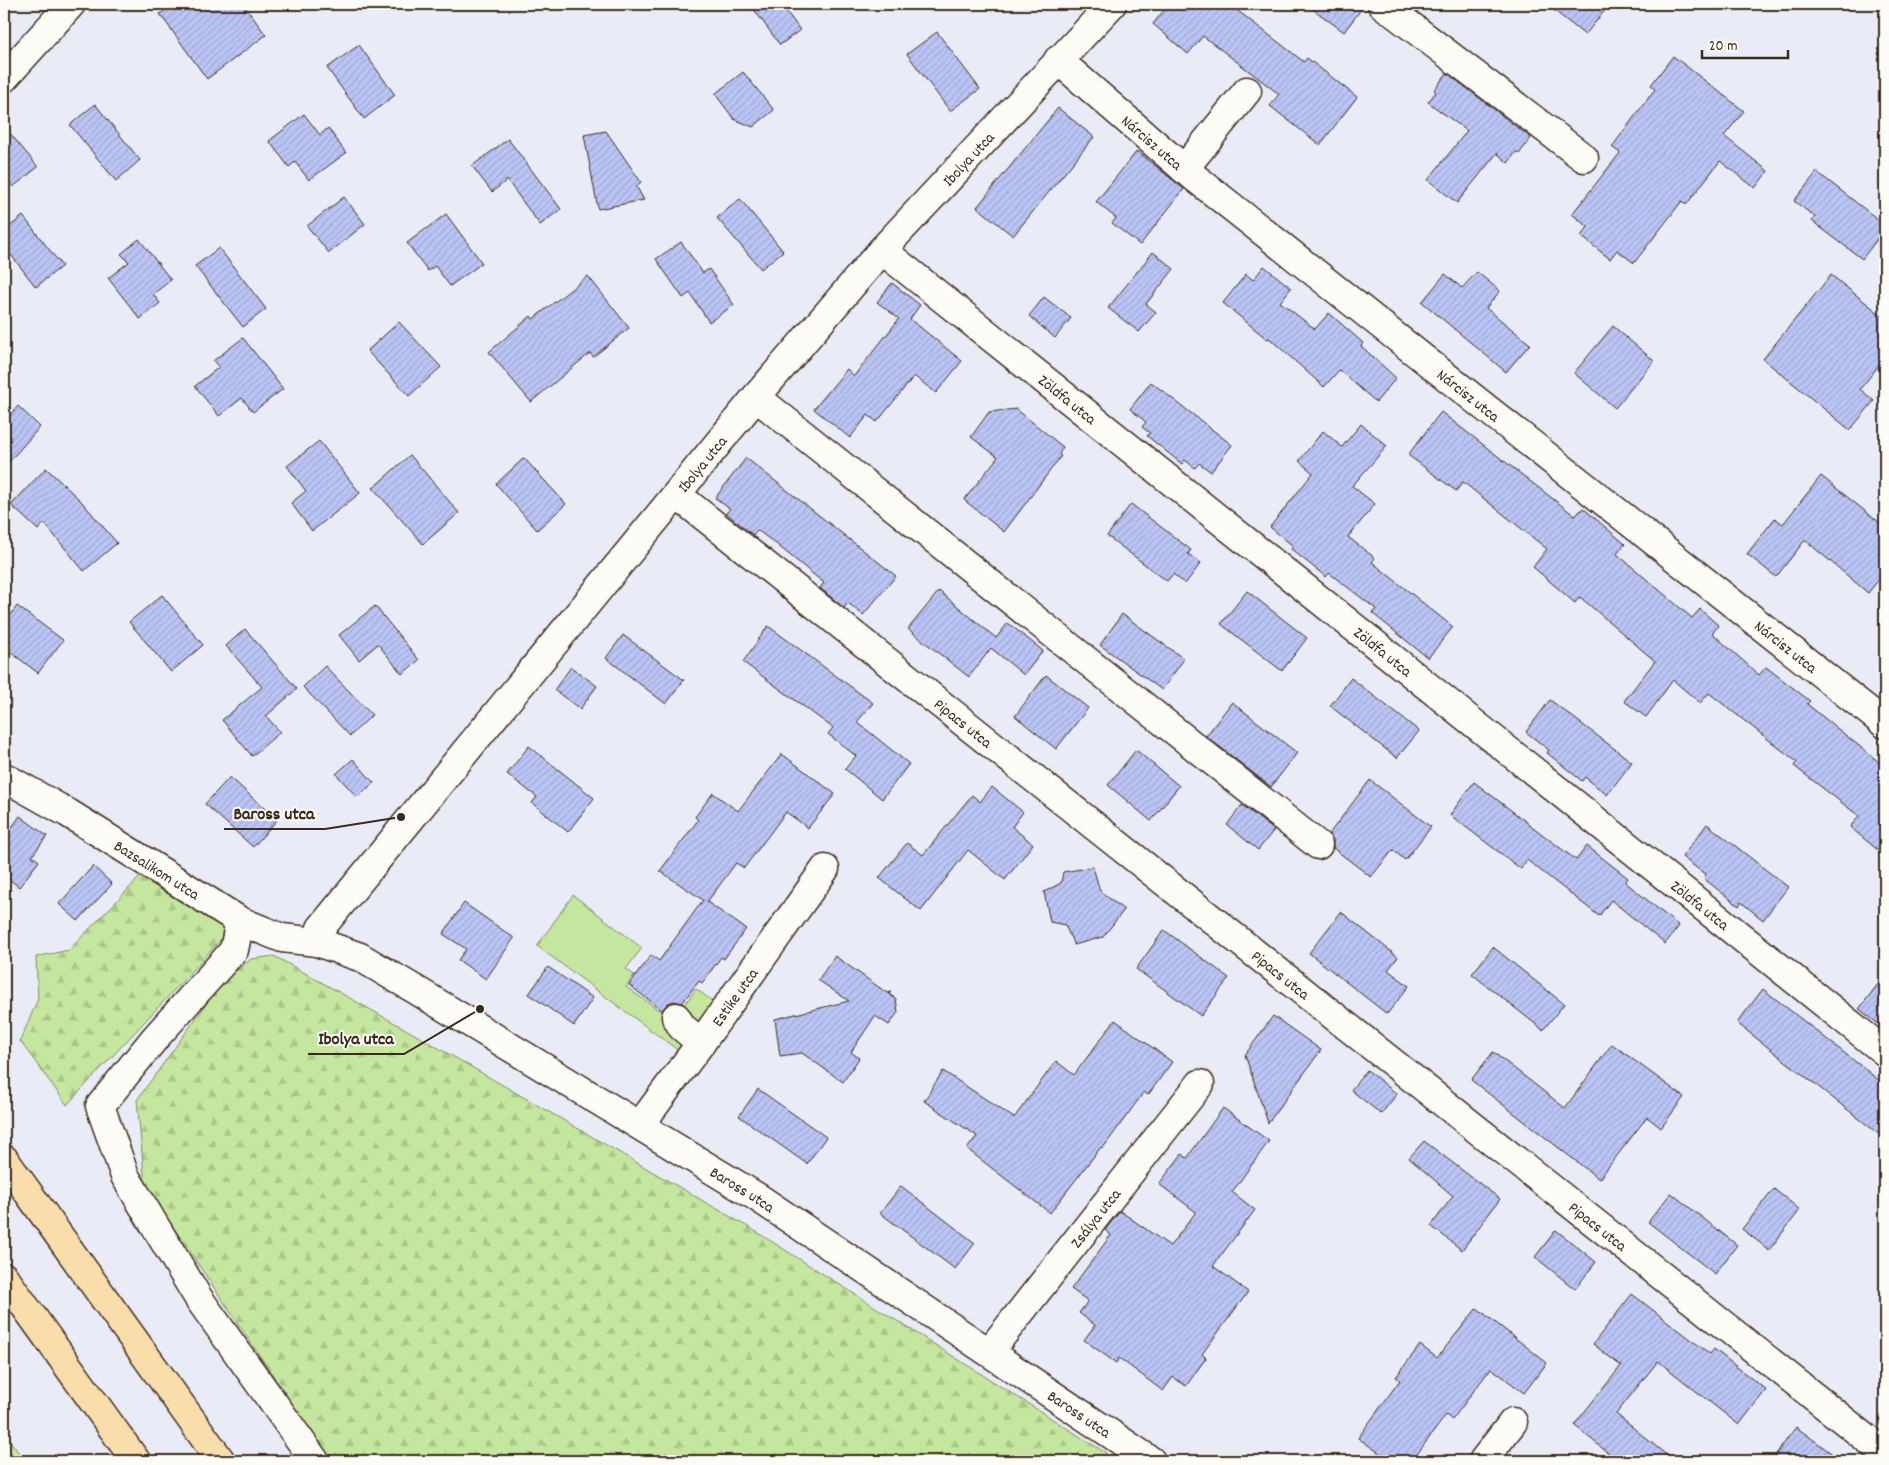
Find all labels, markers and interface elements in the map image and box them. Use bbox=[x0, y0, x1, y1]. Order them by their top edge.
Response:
scale bar bbox=[1702, 28, 1788, 60]
text: 20 m bbox=[1709, 36, 1737, 58]
street label: Nárcisz utca bbox=[1115, 111, 1187, 177]
street label: Ibolya utca bbox=[938, 127, 1001, 193]
street label: Nárcisz utca bbox=[1431, 364, 1504, 429]
street label: Zöldfa utca bbox=[1032, 370, 1101, 431]
street label: Ibolya utca bbox=[673, 431, 734, 498]
street label: Nárcisz utca bbox=[1749, 616, 1822, 680]
street label: Zöldfa utca bbox=[1348, 622, 1416, 684]
street label: Pipacs utca bbox=[928, 694, 997, 755]
callout: Baross utca bbox=[224, 796, 325, 829]
text: Baross utca bbox=[233, 803, 315, 828]
street label: Bazsalikom utca bbox=[109, 836, 204, 907]
street label: Zöldfa utca bbox=[1665, 876, 1733, 937]
street label: Pipacs utca bbox=[1245, 946, 1314, 1007]
street label: Estike utca bbox=[707, 964, 765, 1032]
callout: Ibolya utca bbox=[308, 1021, 404, 1054]
text: Ibolya utca bbox=[318, 1028, 394, 1053]
street label: Baross utca bbox=[705, 1162, 779, 1220]
street label: Zsálya utca bbox=[1066, 1184, 1128, 1254]
street label: Pipacs utca bbox=[1563, 1197, 1631, 1258]
street label: Baross utca bbox=[1042, 1386, 1115, 1445]

